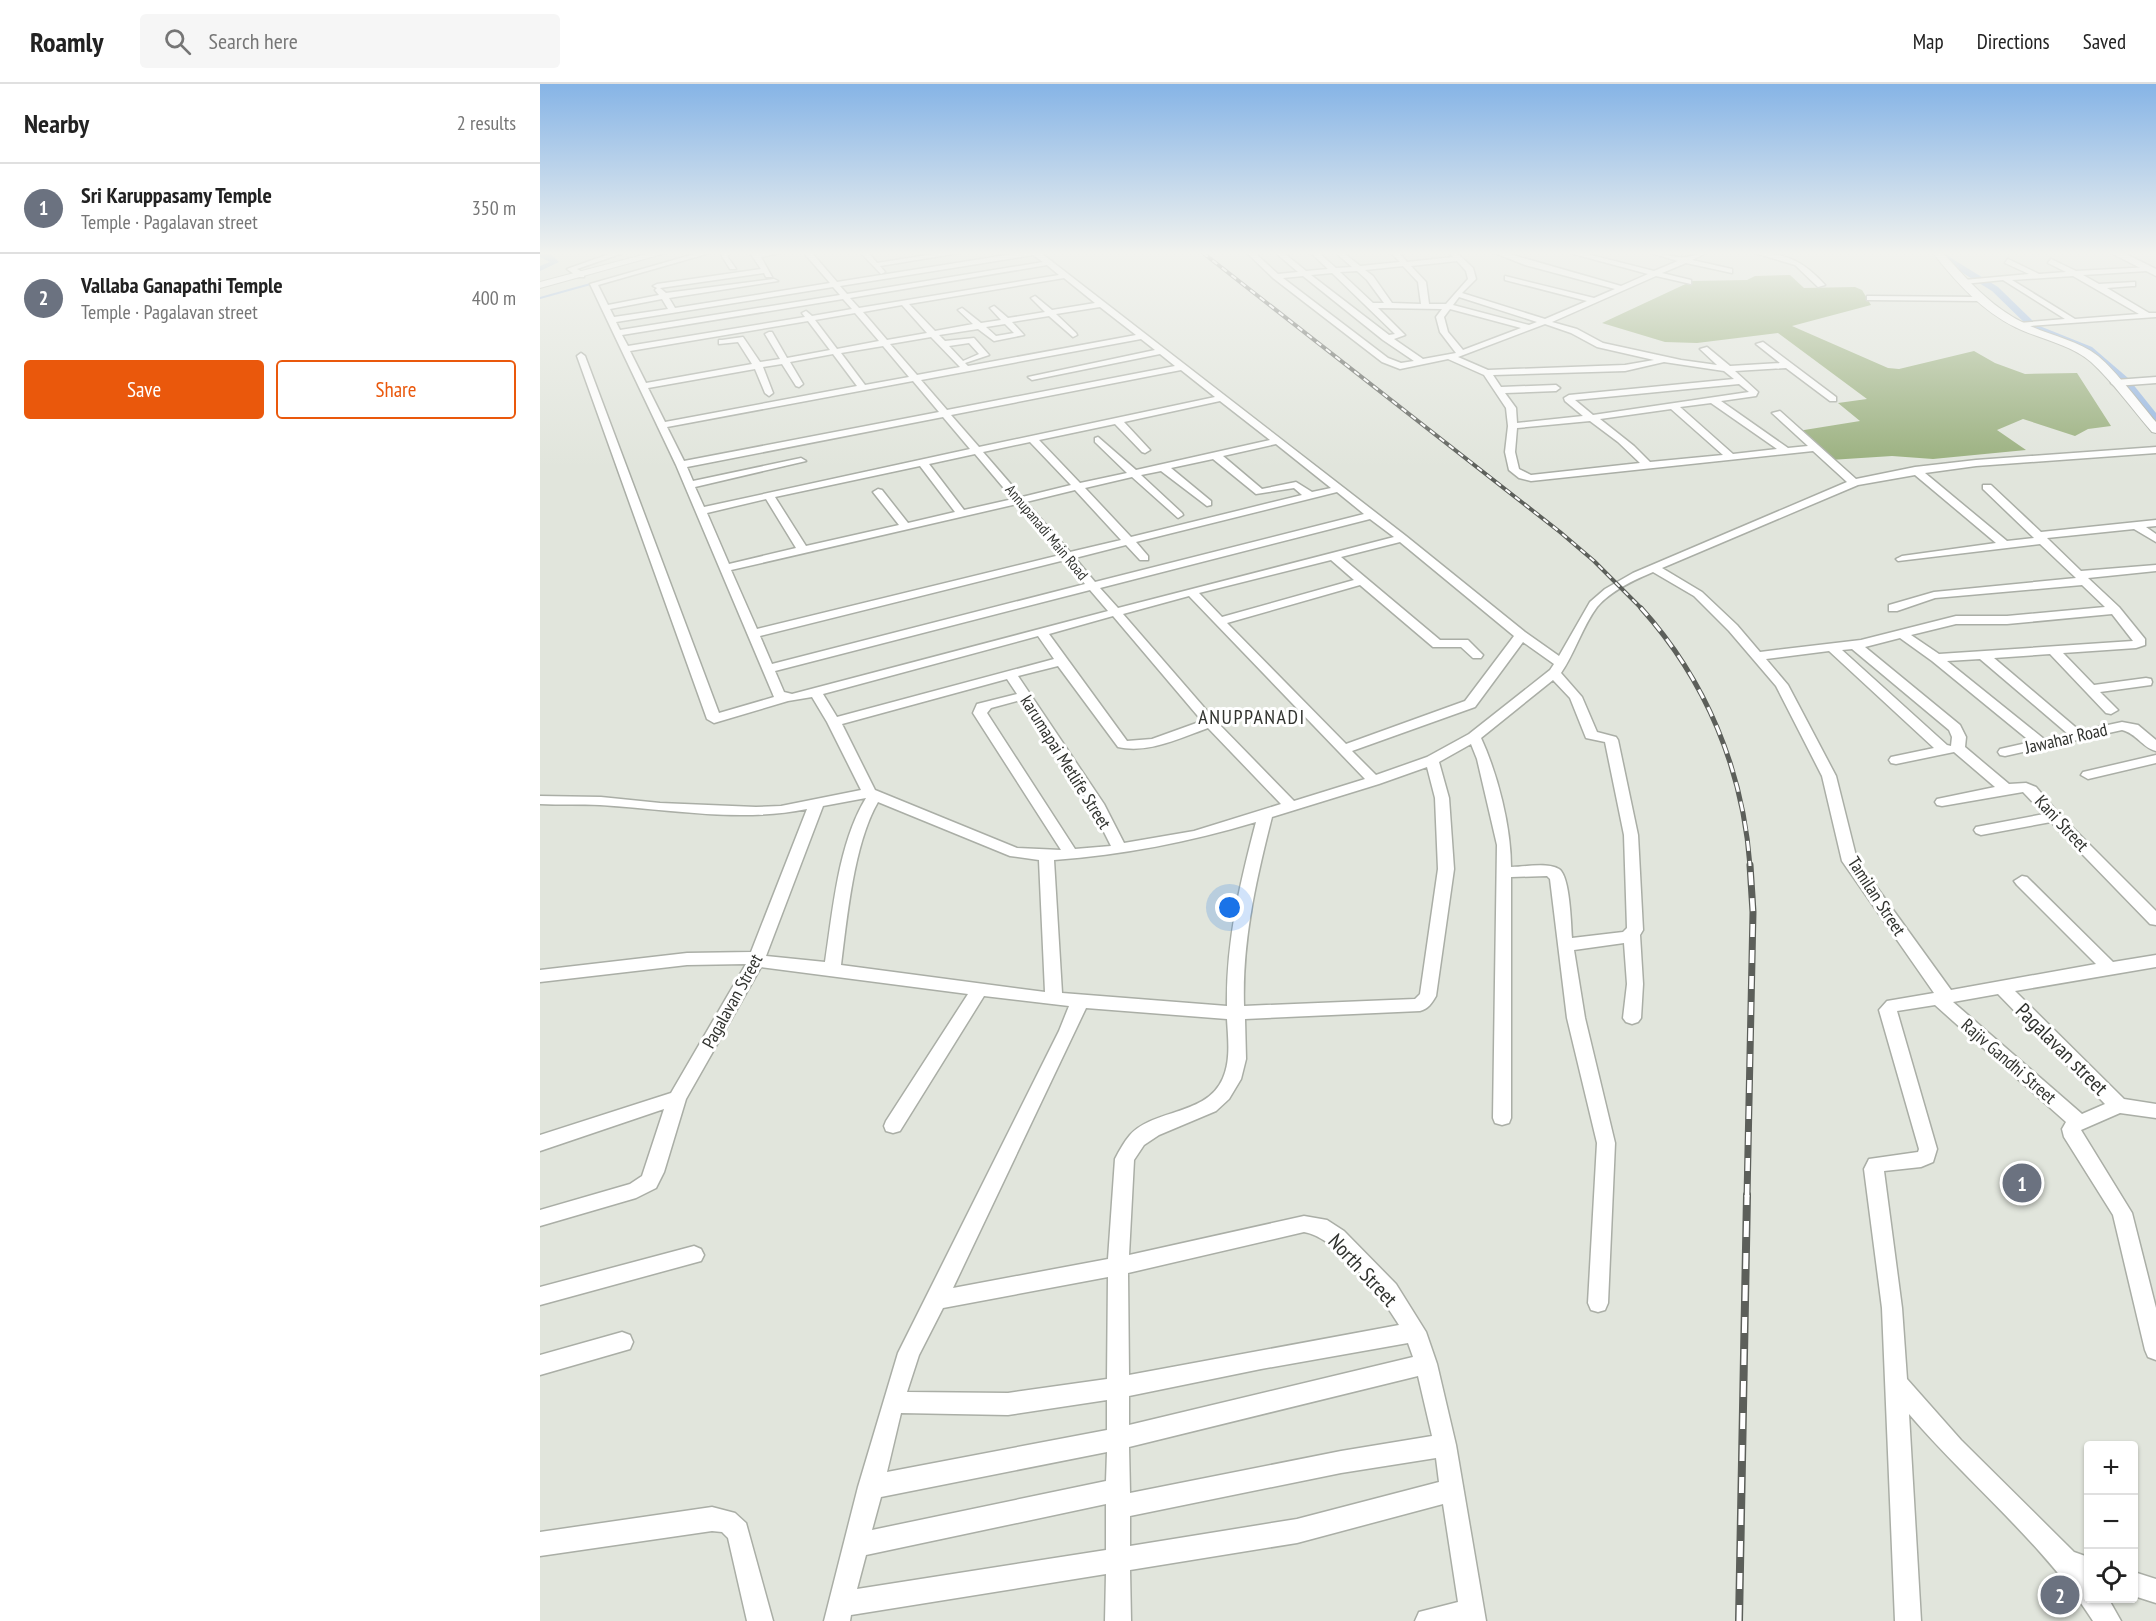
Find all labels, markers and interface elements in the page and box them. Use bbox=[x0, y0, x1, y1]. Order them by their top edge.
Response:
search box bbox=[140, 14, 560, 68]
text: Roamly bbox=[30, 23, 104, 60]
icon: search bbox=[161, 25, 194, 58]
text: Search here bbox=[209, 27, 298, 55]
text: Map bbox=[1913, 28, 1944, 55]
text: Directions bbox=[1977, 28, 2050, 55]
text: Saved bbox=[2083, 28, 2126, 55]
text: Nearby bbox=[24, 107, 89, 140]
text: 2 results bbox=[457, 110, 516, 136]
text: Sri Karuppasamy Temple bbox=[81, 181, 272, 209]
text: 1 bbox=[39, 195, 48, 221]
text: 350 m bbox=[472, 195, 516, 221]
text: Temple · Pagalavan street bbox=[81, 209, 258, 235]
text: Vallaba Ganapathi Temple bbox=[81, 271, 283, 299]
text: 2 bbox=[39, 285, 48, 311]
text: 400 m bbox=[472, 285, 516, 311]
text: Temple · Pagalavan street bbox=[81, 299, 258, 325]
button: Save bbox=[24, 360, 264, 419]
button: Share bbox=[276, 360, 516, 419]
street label: Annupanadi Main Road bbox=[1001, 480, 1093, 584]
street label: karumapai Metlife Street bbox=[1016, 691, 1116, 833]
district label: ANUPPANADI bbox=[1198, 704, 1306, 730]
street label: Jawahar Road bbox=[2022, 717, 2109, 759]
street label: Kani Street bbox=[2030, 790, 2094, 856]
street label: Tamilan Street bbox=[1843, 852, 1911, 940]
your location bbox=[1215, 893, 1244, 922]
street label: Pagalavan Street bbox=[697, 950, 767, 1052]
street label: Pagalavan street bbox=[2010, 997, 2114, 1101]
street label: Rajiv Gandhi Street bbox=[1957, 1013, 2061, 1109]
pin: 1 bbox=[2002, 1160, 2042, 1206]
street label: North Street bbox=[1323, 1228, 1404, 1312]
map controls bbox=[2084, 1441, 2138, 1603]
button: + bbox=[2084, 1441, 2138, 1495]
button: − bbox=[2084, 1495, 2138, 1549]
button: locate bbox=[2084, 1549, 2138, 1603]
pin: 2 bbox=[2040, 1572, 2080, 1618]

